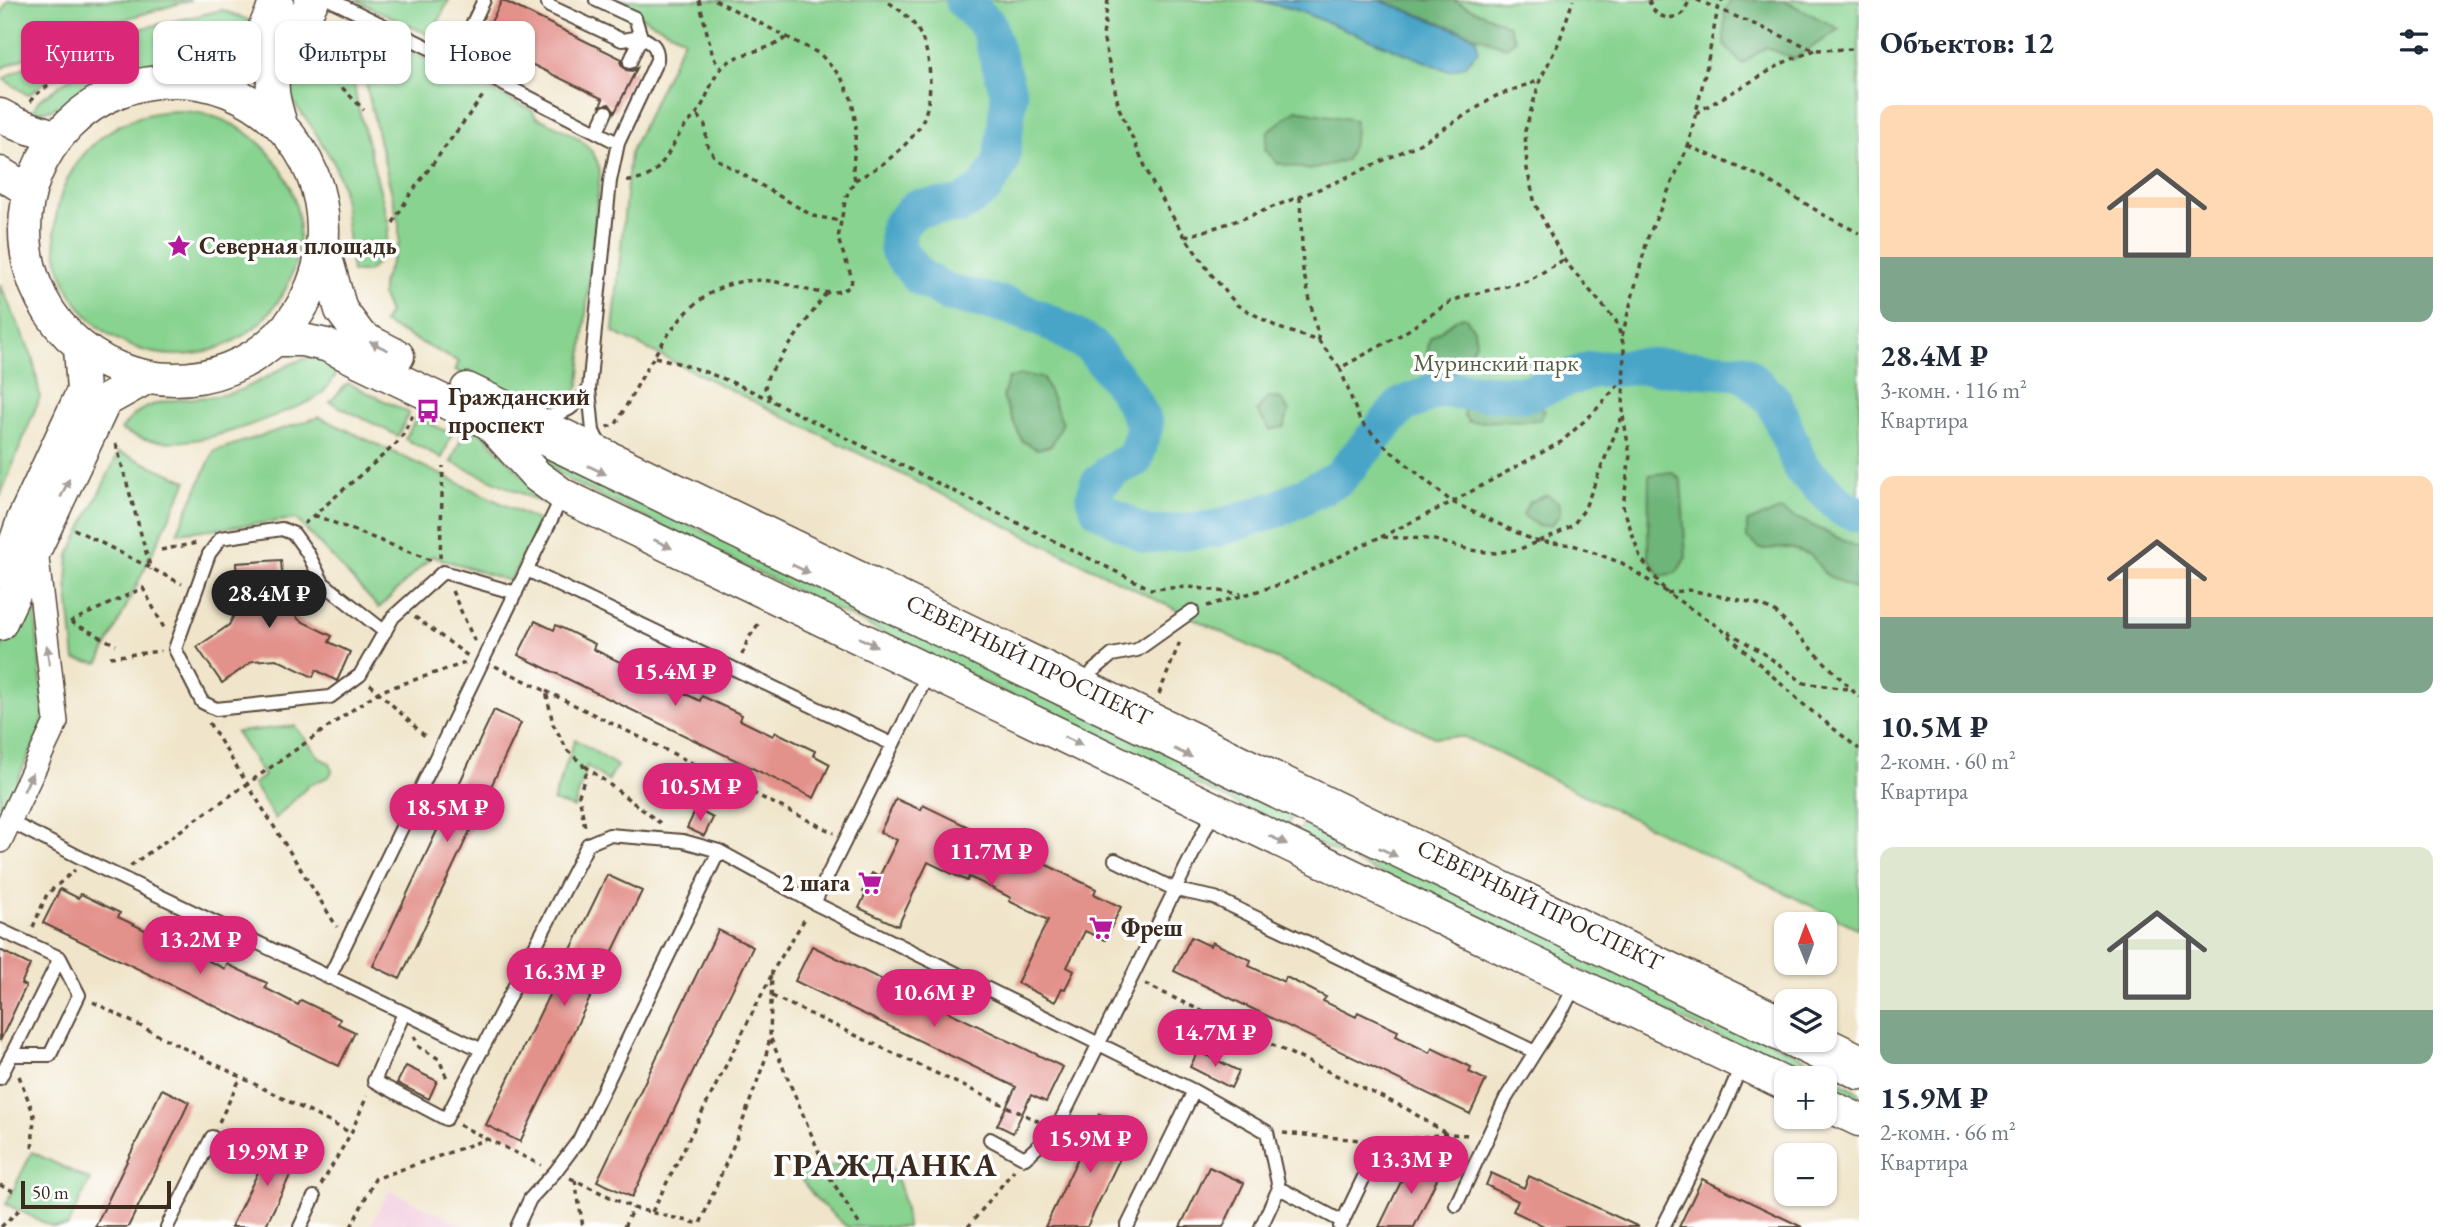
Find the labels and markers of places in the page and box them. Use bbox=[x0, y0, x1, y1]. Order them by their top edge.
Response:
place label: Северная площадь bbox=[199, 230, 397, 261]
place icon: Северная площадь bbox=[165, 232, 193, 260]
place label: Гражданский проспект bbox=[448, 381, 590, 440]
bus stop icon: Гражданский проспект bbox=[414, 397, 442, 425]
pin: 28.4M ₽ bbox=[204, 570, 334, 630]
pin: 15.4M ₽ bbox=[610, 648, 740, 708]
pin: 10.5M ₽ bbox=[635, 764, 765, 823]
pin: 18.5M ₽ bbox=[382, 784, 512, 844]
pin: 11.7M ₽ bbox=[926, 828, 1056, 888]
place label: 2 шага bbox=[782, 867, 850, 898]
supermarket icon: 2 шага bbox=[856, 869, 884, 897]
place label: Фреш bbox=[1121, 912, 1183, 943]
supermarket icon: Фреш bbox=[1087, 914, 1115, 942]
pin: 13.2M ₽ bbox=[135, 916, 265, 976]
pin: 16.3M ₽ bbox=[499, 948, 629, 1008]
pin: 10.6M ₽ bbox=[869, 970, 999, 1029]
pin: 14.7M ₽ bbox=[1150, 1010, 1280, 1069]
pin: 15.9M ₽ bbox=[1025, 1116, 1155, 1175]
pin: 19.9M ₽ bbox=[202, 1128, 332, 1188]
pin: 13.3M ₽ bbox=[1346, 1136, 1476, 1196]

